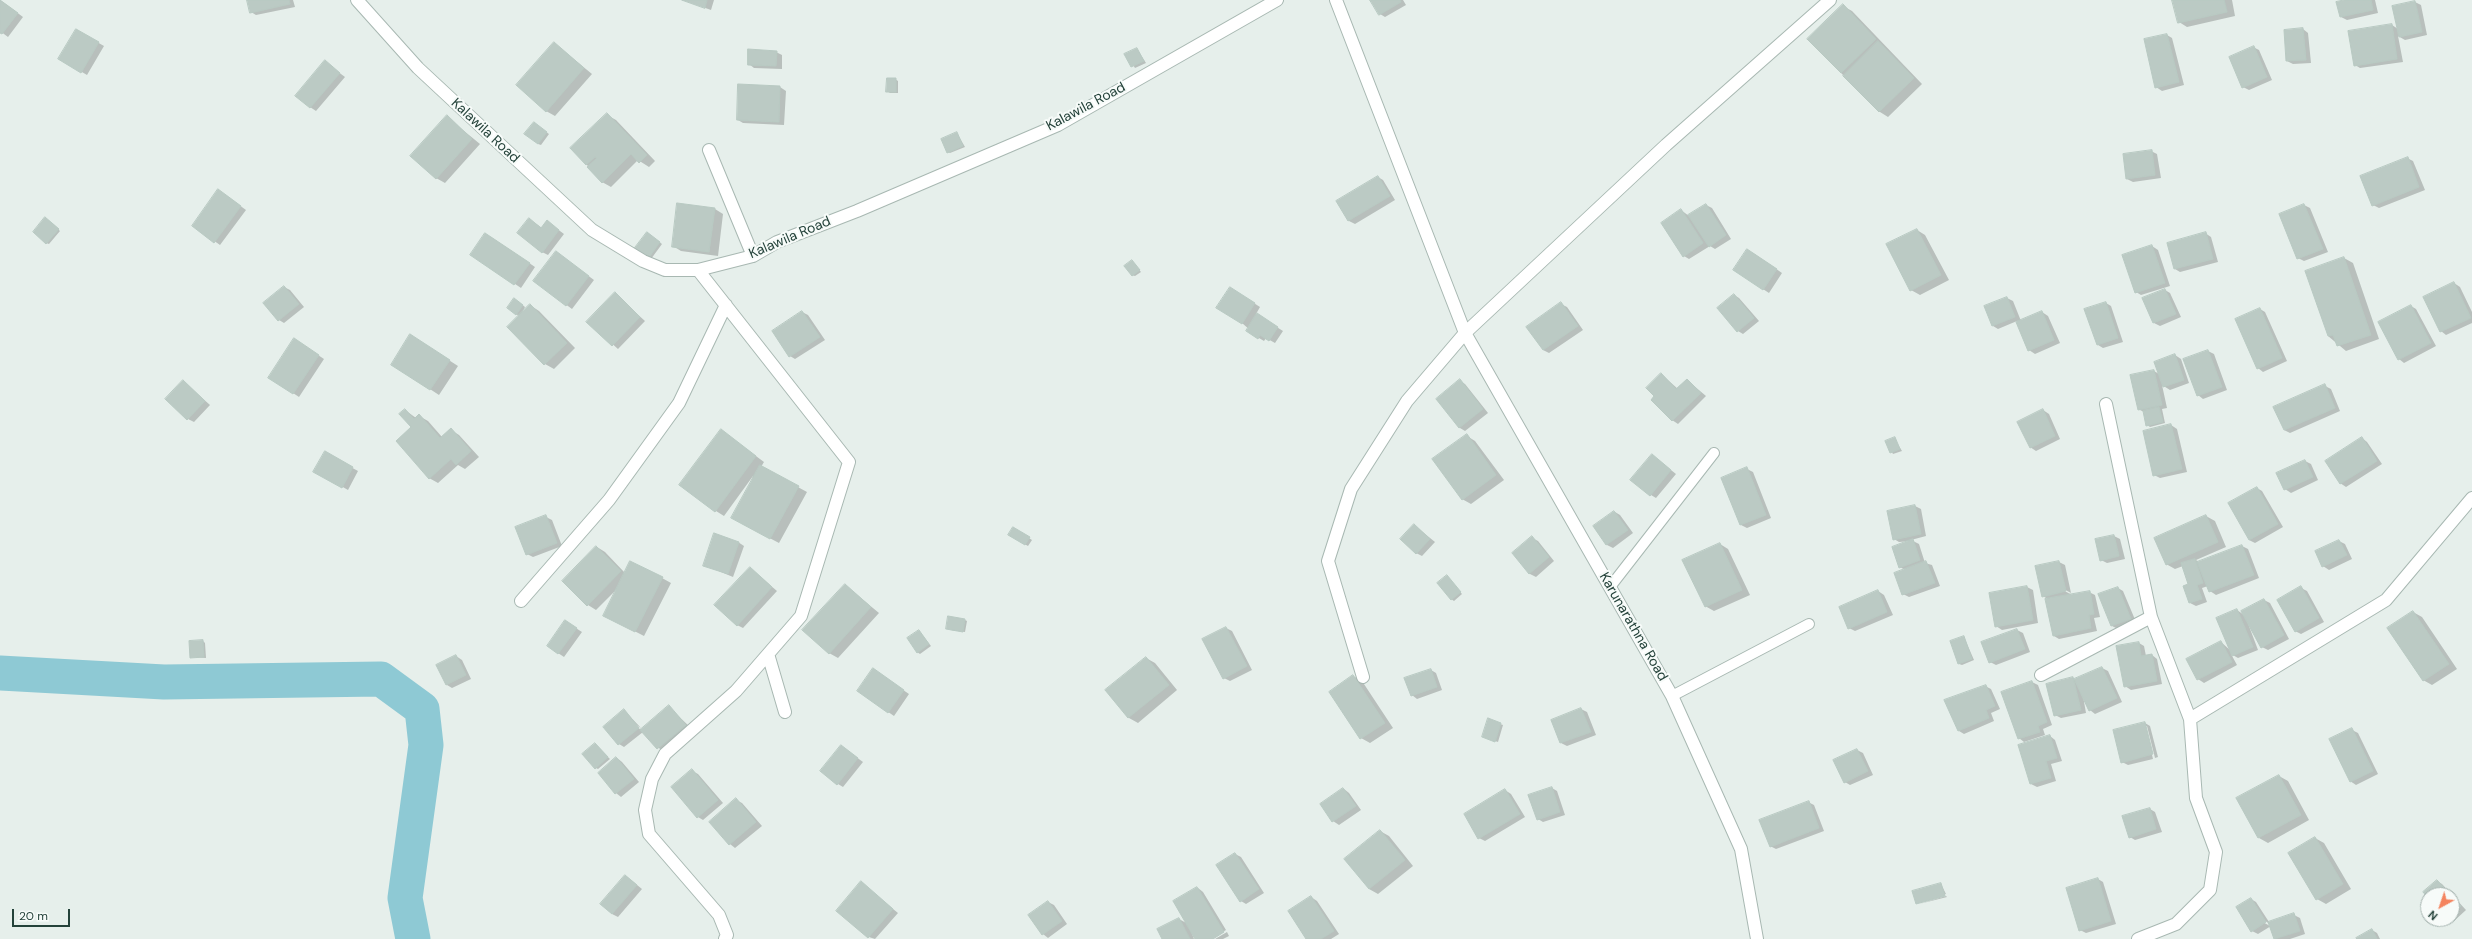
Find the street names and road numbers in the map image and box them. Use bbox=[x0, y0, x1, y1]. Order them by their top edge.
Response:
street label: Kalawila Road bbox=[1044, 79, 1128, 135]
street label: Kalawila Road bbox=[447, 95, 523, 167]
street label: Kalawila Road bbox=[747, 213, 833, 263]
street label: Karunarathna Road bbox=[1595, 570, 1671, 684]

